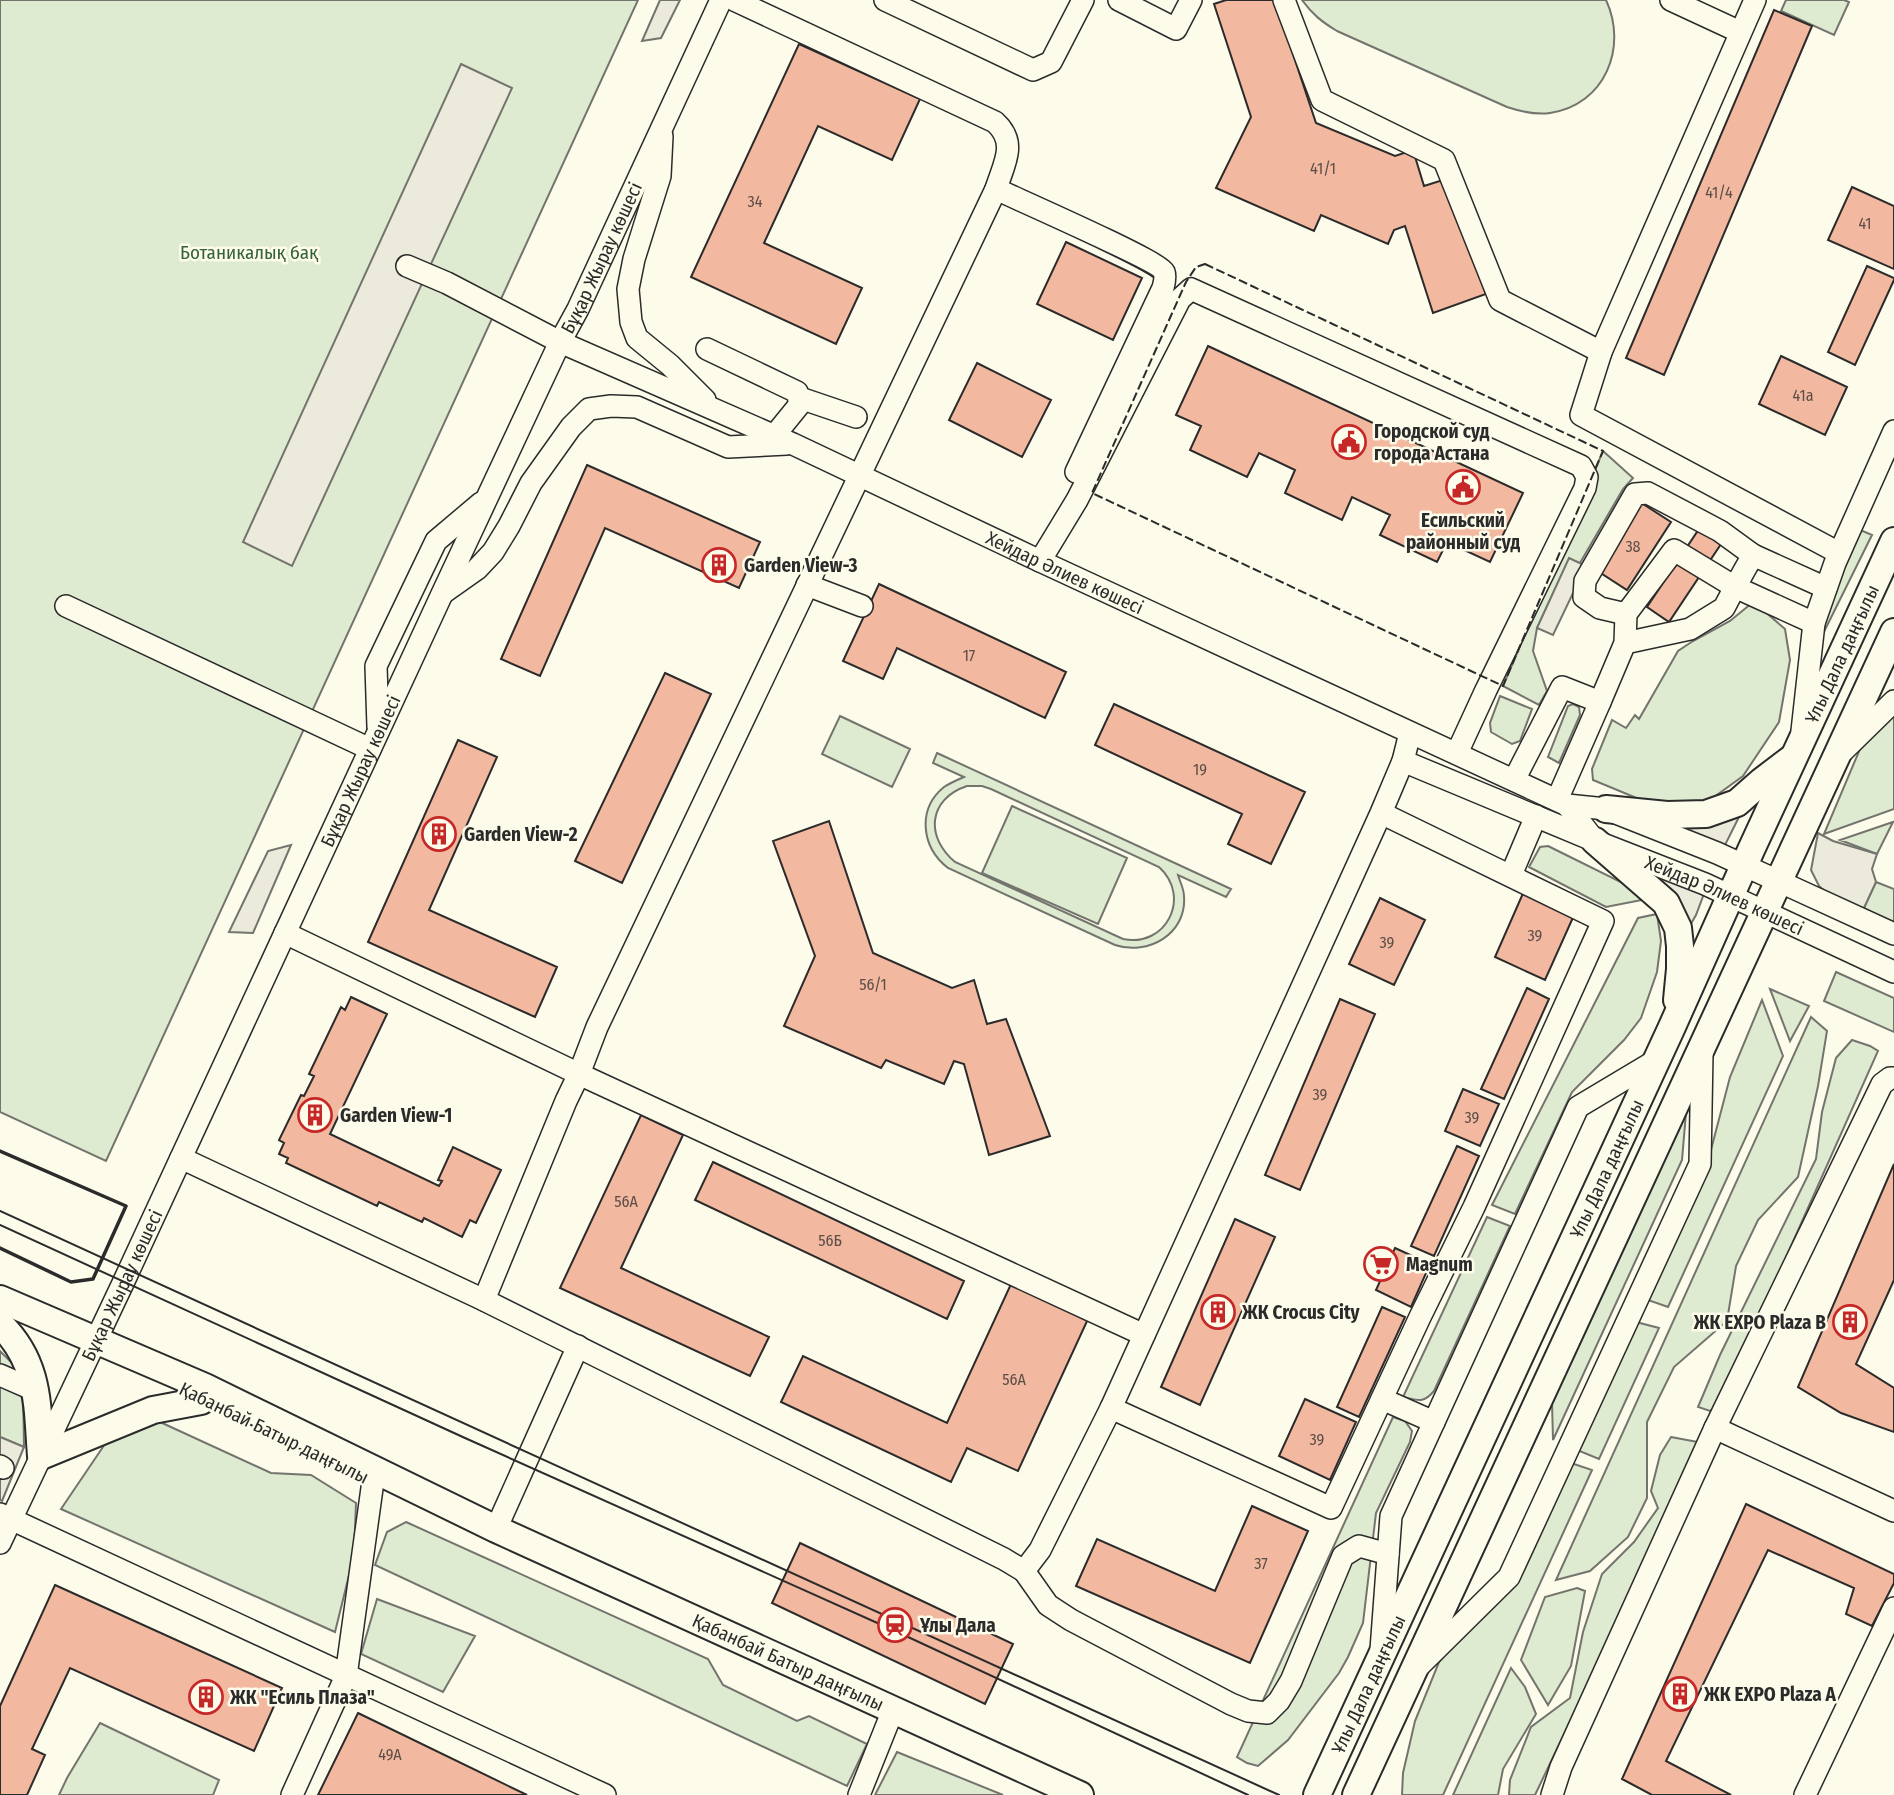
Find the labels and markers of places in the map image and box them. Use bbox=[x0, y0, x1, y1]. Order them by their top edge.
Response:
place label: Городской суд города Астана bbox=[1374, 420, 1490, 465]
public building icon: Городской суд города Астана bbox=[1330, 423, 1368, 461]
public building icon: Есильский районный суд bbox=[1444, 468, 1482, 506]
place label: Есильский районный суд bbox=[1406, 509, 1520, 554]
building icon: Garden View-3 bbox=[700, 546, 738, 584]
place label: Garden View-3 bbox=[744, 554, 858, 577]
building icon: Garden View-2 bbox=[420, 815, 458, 853]
place label: Garden View-2 bbox=[464, 823, 578, 846]
building icon: Garden View-1 bbox=[296, 1096, 334, 1134]
place label: Garden View-1 bbox=[340, 1104, 452, 1127]
supermarket icon: Magnum bbox=[1362, 1245, 1400, 1283]
place label: Magnum bbox=[1406, 1253, 1473, 1276]
building icon: ЖК Crocus City bbox=[1199, 1293, 1237, 1331]
place label: ЖК Crocus City bbox=[1241, 1301, 1361, 1324]
building icon: ЖК EXPO Plaza B bbox=[1831, 1303, 1869, 1341]
place label: ЖК EXPO Plaza B bbox=[1693, 1311, 1826, 1334]
station icon: Ұлы Дала bbox=[876, 1606, 914, 1644]
place label: Ұлы Дала bbox=[919, 1614, 996, 1637]
building icon: ЖК EXPO Plaza A bbox=[1661, 1675, 1699, 1713]
building icon: ЖК "Есиль Плаза" bbox=[187, 1678, 225, 1716]
place label: ЖК EXPO Plaza A bbox=[1703, 1683, 1837, 1706]
place label: ЖК "Есиль Плаза" bbox=[229, 1686, 375, 1709]

